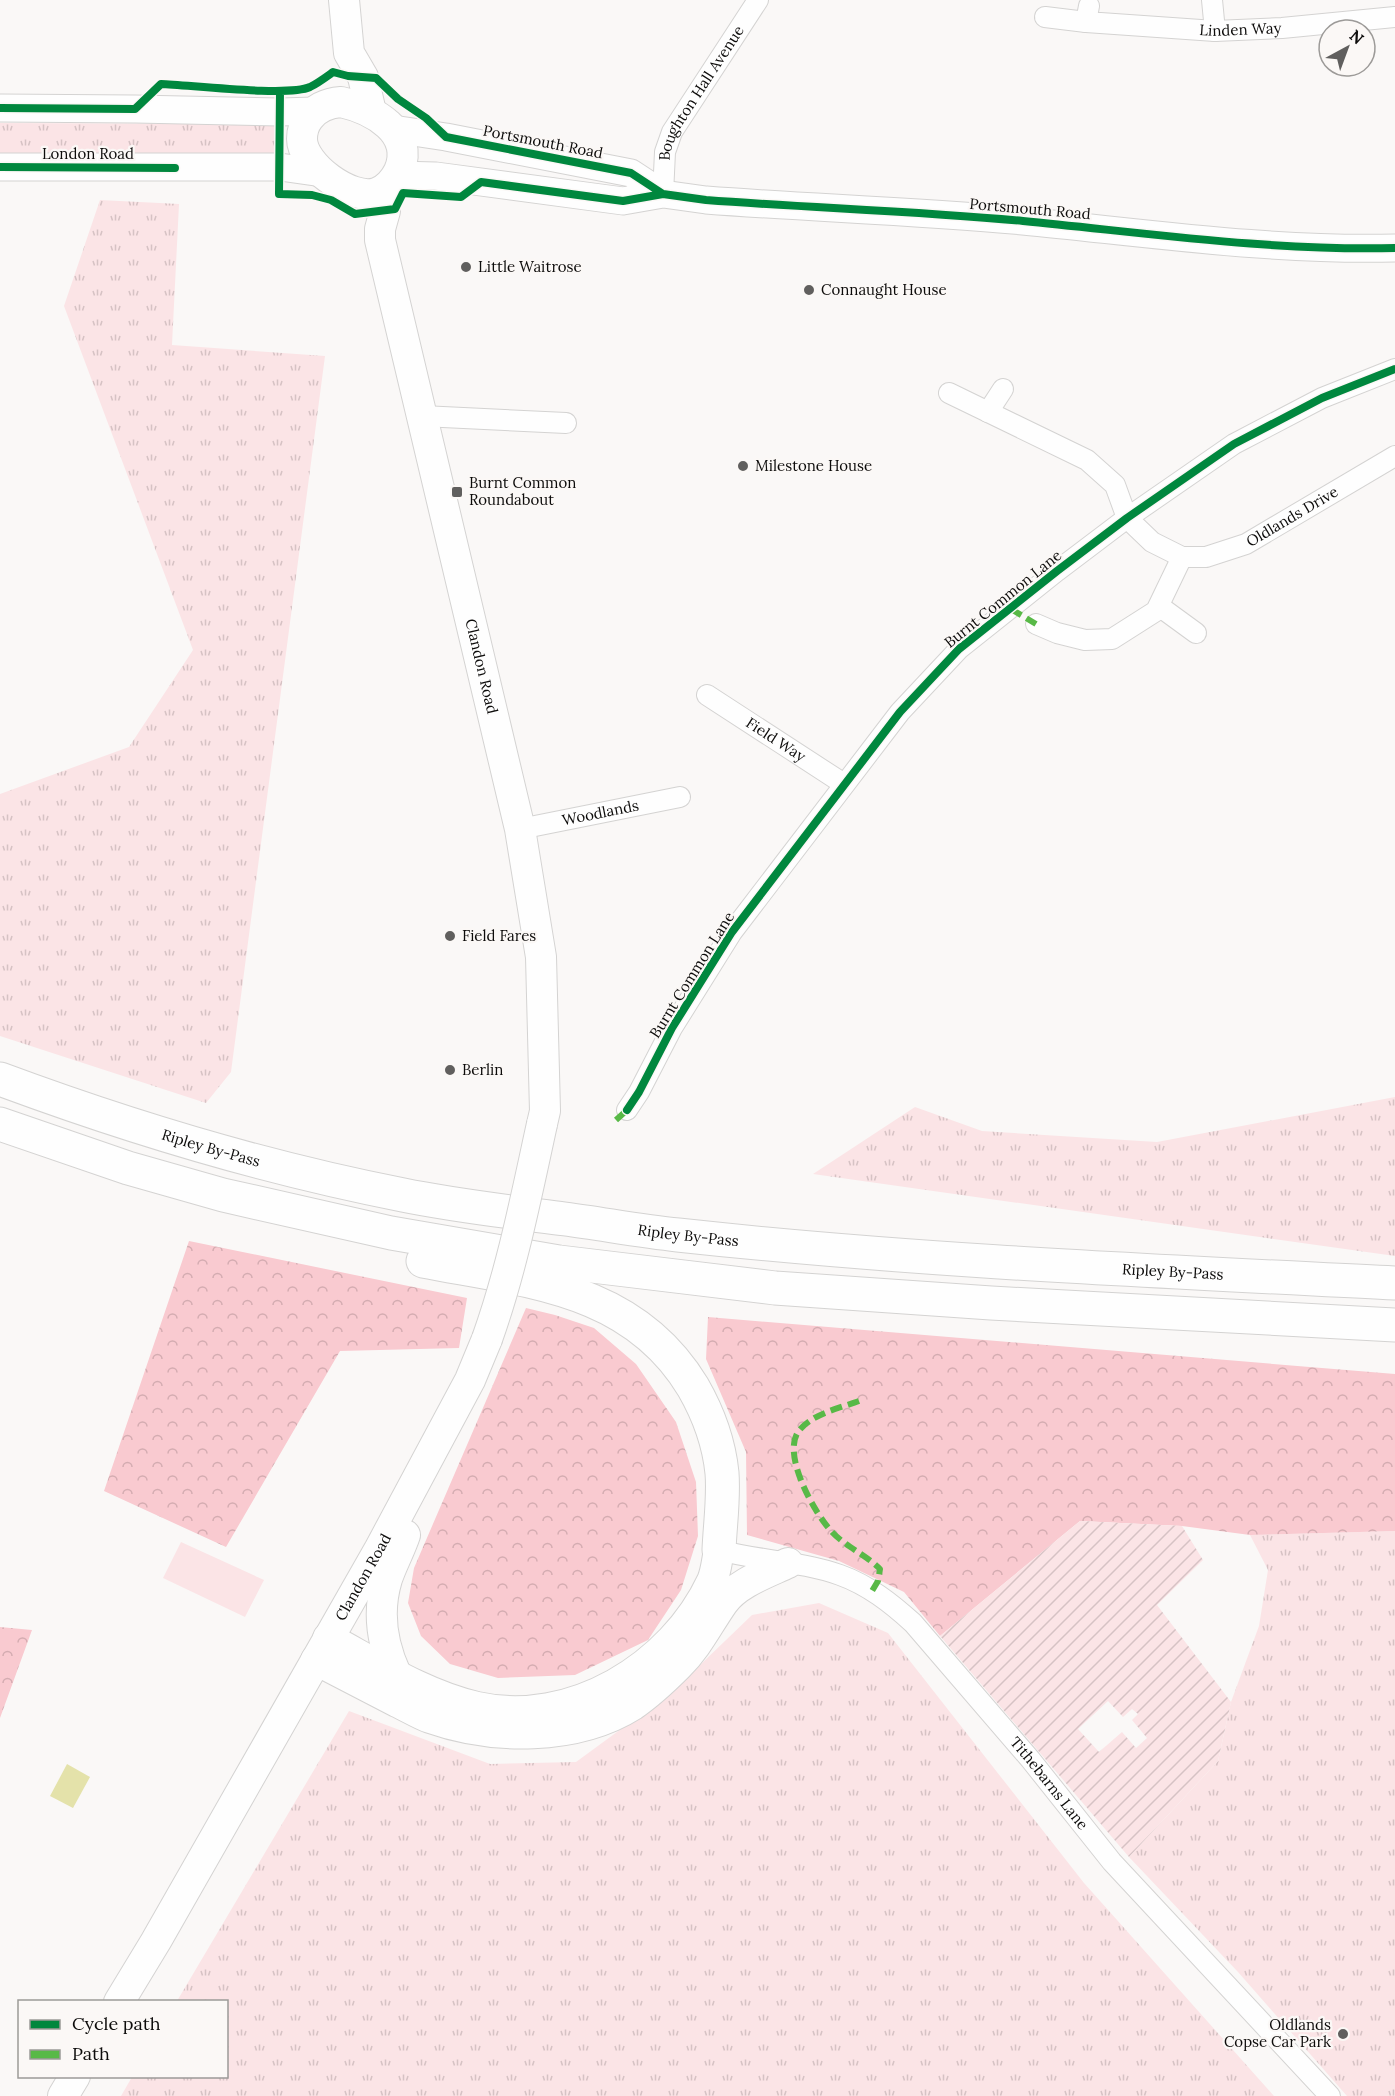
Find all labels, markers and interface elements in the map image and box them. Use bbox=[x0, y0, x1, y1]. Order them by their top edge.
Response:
street label: Linden Way bbox=[1199, 18, 1282, 40]
north arrow bbox=[1317, 18, 1377, 78]
street label: Boughton Hall Avenue bbox=[655, 22, 748, 161]
text: N bbox=[1346, 25, 1368, 48]
street label: Portsmouth Road bbox=[482, 121, 605, 162]
street label: London Road bbox=[42, 144, 134, 163]
street label: Portsmouth Road bbox=[969, 194, 1092, 223]
place label: Little Waitrose bbox=[478, 257, 582, 276]
marker: Little Waitrose bbox=[459, 260, 473, 274]
place label: Connaught House bbox=[821, 280, 947, 299]
marker: Connaught House bbox=[802, 283, 816, 297]
place label: Milestone House bbox=[755, 456, 872, 475]
marker: Milestone House bbox=[736, 459, 750, 473]
place label: Burnt Common Roundabout bbox=[469, 473, 576, 509]
street label: Oldlands Drive bbox=[1243, 482, 1341, 551]
marker: Burnt Common Roundabout bbox=[450, 485, 464, 499]
street label: Burnt Common Lane bbox=[940, 546, 1065, 652]
street label: Clandon Road bbox=[461, 617, 502, 716]
street label: Field Way bbox=[743, 713, 810, 766]
street label: Woodlands bbox=[560, 795, 640, 829]
street label: Burnt Common Lane bbox=[645, 908, 738, 1041]
place label: Field Fares bbox=[462, 926, 536, 945]
marker: Field Fares bbox=[443, 929, 457, 943]
place label: Berlin bbox=[462, 1060, 503, 1079]
marker: Berlin bbox=[443, 1063, 457, 1077]
street label: Ripley By-Pass bbox=[159, 1125, 262, 1171]
street label: Ripley By-Pass bbox=[637, 1220, 740, 1250]
street label: Ripley By-Pass bbox=[1122, 1259, 1224, 1283]
street label: Clandon Road bbox=[331, 1530, 395, 1624]
street label: Tithebarns Lane bbox=[1006, 1733, 1093, 1833]
legend bbox=[18, 2000, 228, 2078]
text: Cycle path bbox=[72, 2012, 161, 2035]
place label: Oldlands Copse Car Park bbox=[1224, 2015, 1331, 2051]
marker: Oldlands Copse Car Park bbox=[1336, 2027, 1350, 2041]
text: Path bbox=[72, 2042, 110, 2065]

